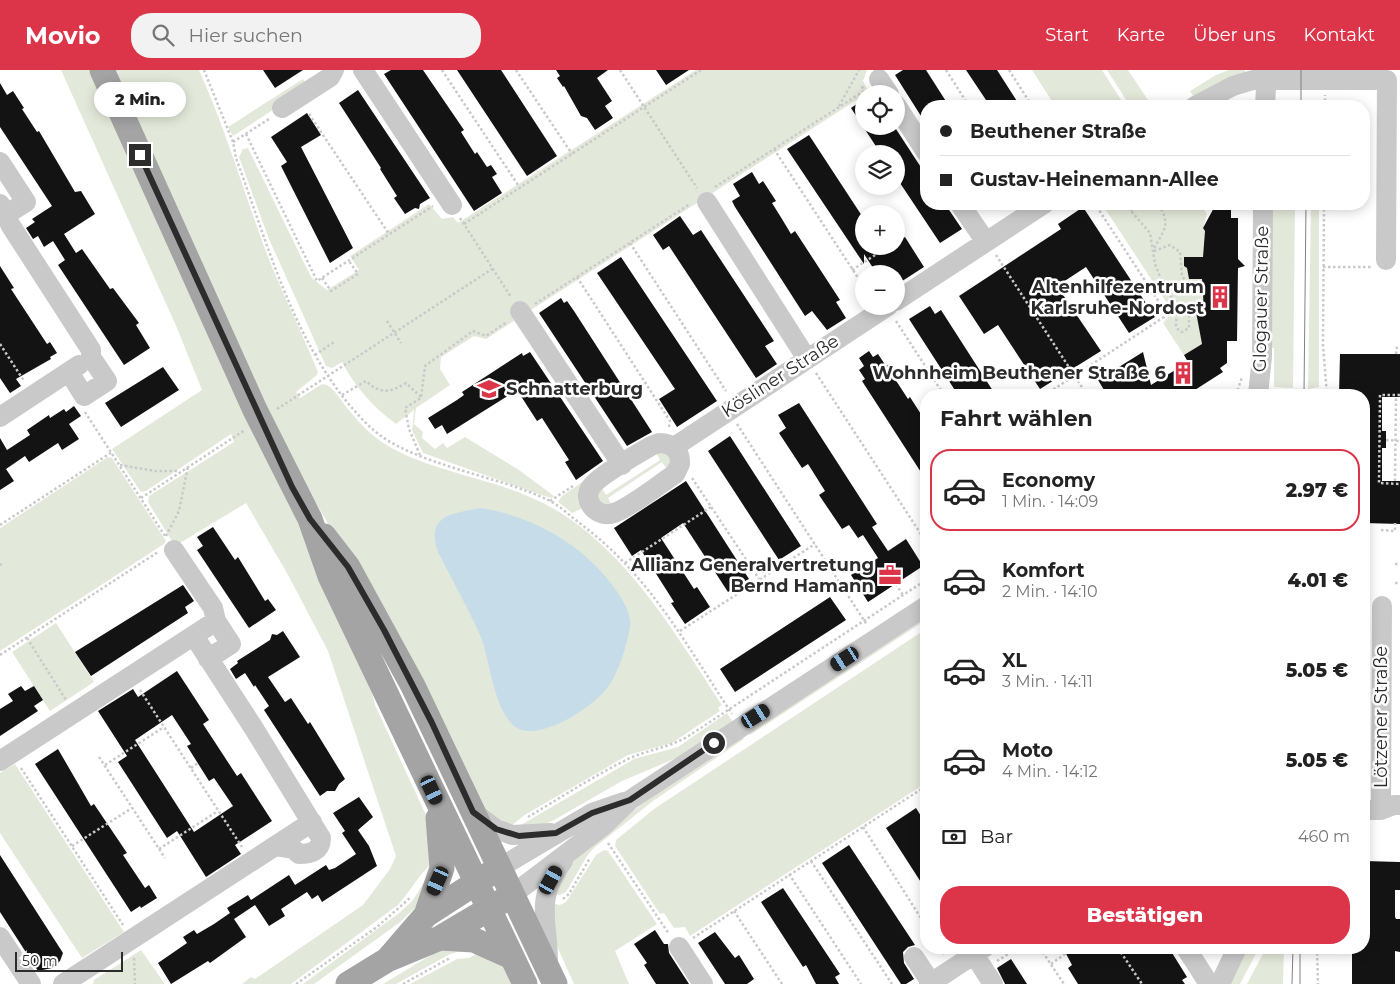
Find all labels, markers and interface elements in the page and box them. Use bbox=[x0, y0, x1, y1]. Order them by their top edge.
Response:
search box bbox=[131, 13, 481, 58]
text: Movio bbox=[25, 21, 101, 50]
icon: search bbox=[149, 21, 177, 49]
text: Hier suchen bbox=[189, 24, 303, 47]
text: Start bbox=[1045, 24, 1089, 46]
text: Karte bbox=[1117, 24, 1165, 46]
text: Über uns bbox=[1193, 24, 1276, 46]
text: Kontakt bbox=[1304, 24, 1375, 46]
callout: 2 Min. bbox=[94, 82, 186, 118]
map controls bbox=[855, 85, 905, 315]
button: locate bbox=[855, 85, 905, 135]
text: 2 Min. bbox=[115, 90, 165, 109]
text: Beuthener Straße bbox=[970, 120, 1147, 143]
route end bbox=[129, 144, 151, 166]
button: layers bbox=[855, 145, 905, 195]
text: Gustav-Heinemann-Allee bbox=[970, 168, 1219, 191]
button: + bbox=[855, 205, 905, 255]
street label: Glogauer Straße bbox=[1249, 226, 1273, 372]
button: − bbox=[855, 265, 905, 315]
place label: Altenhilfezentrum Karlsruhe-Nordost bbox=[1030, 276, 1204, 319]
building icon: Altenhilfezentrum Karlsruhe-Nordost bbox=[1207, 284, 1233, 310]
street label: Kösliner Straße bbox=[717, 330, 843, 422]
building icon: Wohnheim Beuthener Straße 6 bbox=[1170, 360, 1196, 386]
place label: Wohnheim Beuthener Straße 6 bbox=[872, 362, 1167, 384]
school or university icon: Schnatterburg bbox=[476, 376, 502, 402]
place label: Schnatterburg bbox=[506, 378, 643, 400]
text: Fahrt wählen bbox=[940, 405, 1093, 432]
icon: car bbox=[942, 468, 987, 513]
text: Economy bbox=[1002, 469, 1095, 492]
text: 2.97 € bbox=[1286, 479, 1348, 502]
text: 1 Min. · 14:09 bbox=[1002, 492, 1098, 511]
place label: Allianz Generalvertretung Bernd Hamann bbox=[630, 554, 874, 597]
icon: car bbox=[942, 558, 987, 603]
text: Komfort bbox=[1002, 559, 1084, 582]
office icon: Allianz Generalvertretung Bernd Hamann bbox=[877, 562, 903, 588]
text: 4.01 € bbox=[1288, 569, 1348, 592]
text: 2 Min. · 14:10 bbox=[1002, 582, 1098, 601]
car bbox=[828, 645, 861, 673]
street label: Lötzener Straße bbox=[1370, 646, 1392, 788]
icon: car bbox=[942, 648, 987, 693]
text: XL bbox=[1002, 649, 1027, 672]
text: 5.05 € bbox=[1286, 659, 1348, 682]
text: 3 Min. · 14:11 bbox=[1002, 672, 1093, 691]
car bbox=[739, 702, 772, 730]
route start bbox=[703, 732, 725, 754]
icon: car bbox=[942, 738, 987, 783]
text: Moto bbox=[1002, 739, 1053, 762]
text: 5.05 € bbox=[1286, 749, 1348, 772]
text: 4 Min. · 14:12 bbox=[1002, 762, 1098, 781]
car bbox=[418, 773, 445, 807]
icon: cash bbox=[940, 823, 968, 851]
text: Bar bbox=[980, 825, 1013, 848]
text: 460 m bbox=[1298, 827, 1350, 846]
car bbox=[537, 863, 564, 897]
car bbox=[425, 864, 450, 898]
button: Bestätigen bbox=[940, 886, 1350, 944]
scale bar bbox=[15, 949, 122, 972]
text: 50 m bbox=[22, 952, 58, 970]

